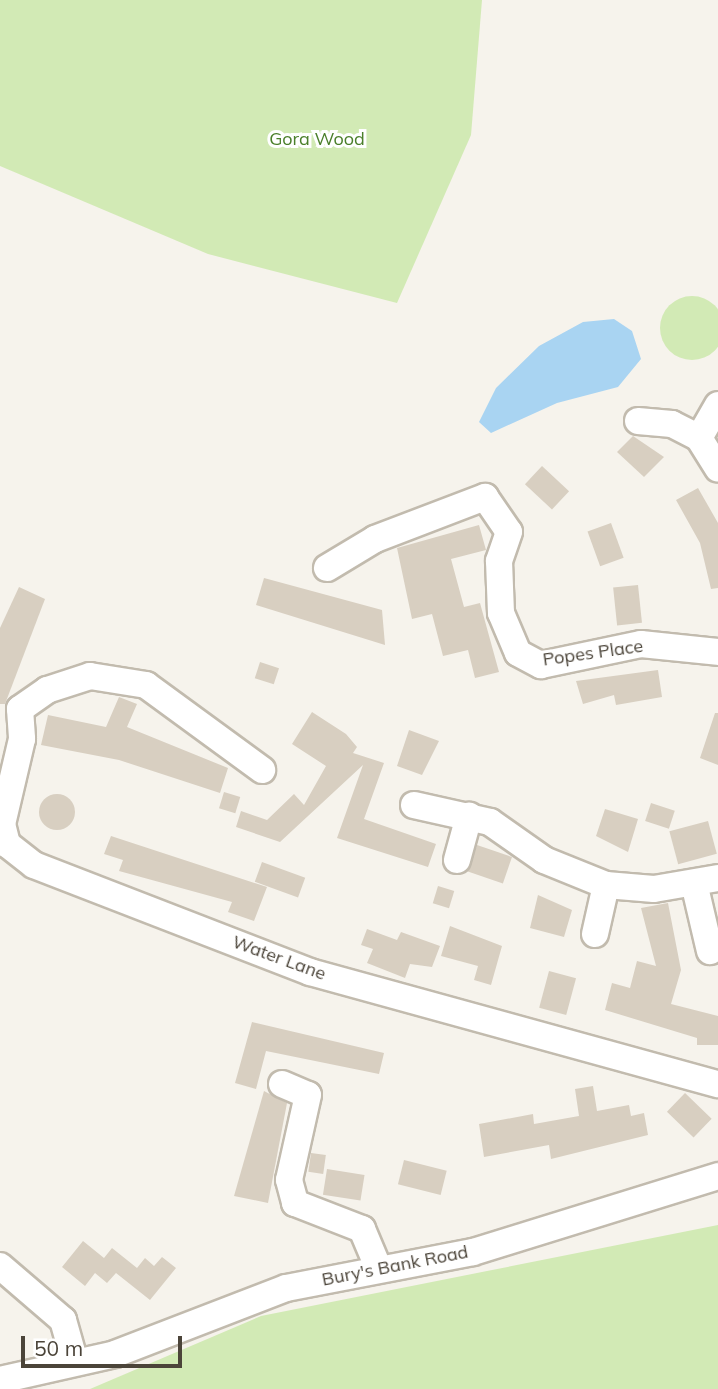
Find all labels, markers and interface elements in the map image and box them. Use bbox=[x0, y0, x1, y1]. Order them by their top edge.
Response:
park label: Gora Wood bbox=[269, 128, 365, 150]
street label: Popes Place bbox=[541, 635, 645, 671]
street label: Water Lane bbox=[229, 931, 329, 985]
street label: Bury's Bank Road bbox=[320, 1241, 470, 1291]
scale bar bbox=[24, 1322, 186, 1366]
text: 50 m bbox=[34, 1335, 83, 1361]

